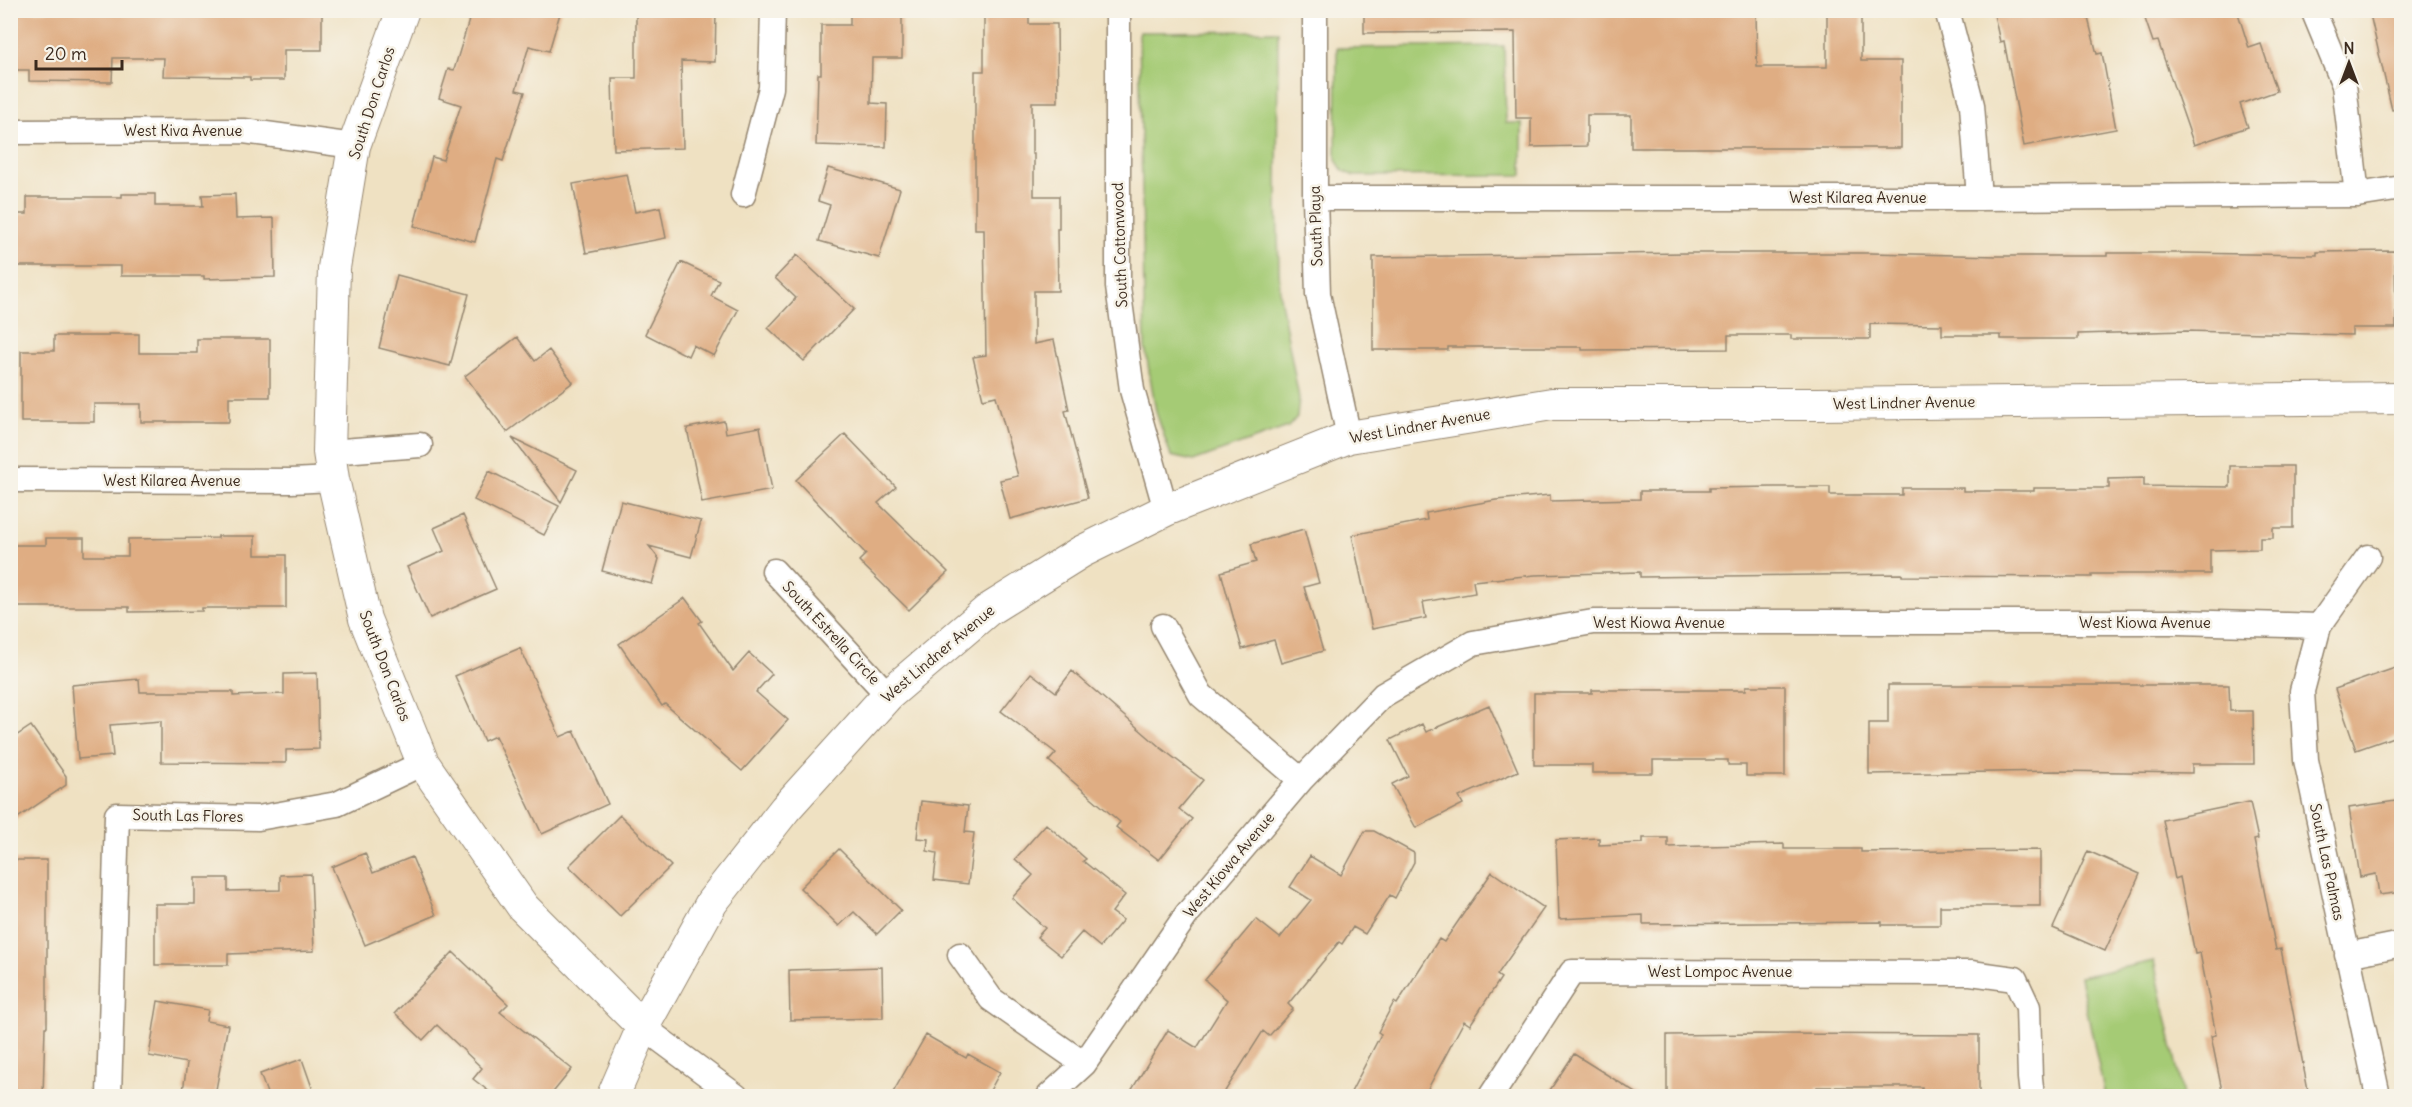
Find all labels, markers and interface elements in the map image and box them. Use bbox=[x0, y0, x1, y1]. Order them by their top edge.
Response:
scale bar bbox=[36, 33, 122, 71]
north arrow bbox=[2319, 33, 2379, 93]
text: N bbox=[2343, 38, 2355, 58]
text: 20 m bbox=[45, 42, 87, 65]
street label: South Don Carlos bbox=[344, 44, 399, 162]
street label: West Kiva Avenue bbox=[124, 121, 242, 140]
street label: South Cottonwood bbox=[1108, 182, 1131, 308]
street label: South Playa bbox=[1305, 185, 1326, 267]
street label: West Kilarea Avenue bbox=[1789, 188, 1927, 207]
street label: West Lindner Avenue bbox=[1833, 392, 1975, 413]
street label: West Lindner Avenue bbox=[1348, 404, 1492, 447]
street label: West Kilarea Avenue bbox=[103, 471, 241, 490]
street label: South Estrella Circle bbox=[779, 577, 884, 688]
street label: West Lindner Avenue bbox=[877, 601, 998, 707]
street label: South Don Carlos bbox=[356, 608, 415, 724]
street label: West Kiowa Avenue bbox=[1593, 613, 1725, 632]
street label: West Kiowa Avenue bbox=[2079, 613, 2211, 632]
street label: South Las Palmas bbox=[2306, 802, 2349, 922]
street label: South Las Flores bbox=[133, 805, 244, 826]
street label: West Kiowa Avenue bbox=[1179, 808, 1278, 921]
street label: West Lompoc Avenue bbox=[1648, 962, 1792, 981]

